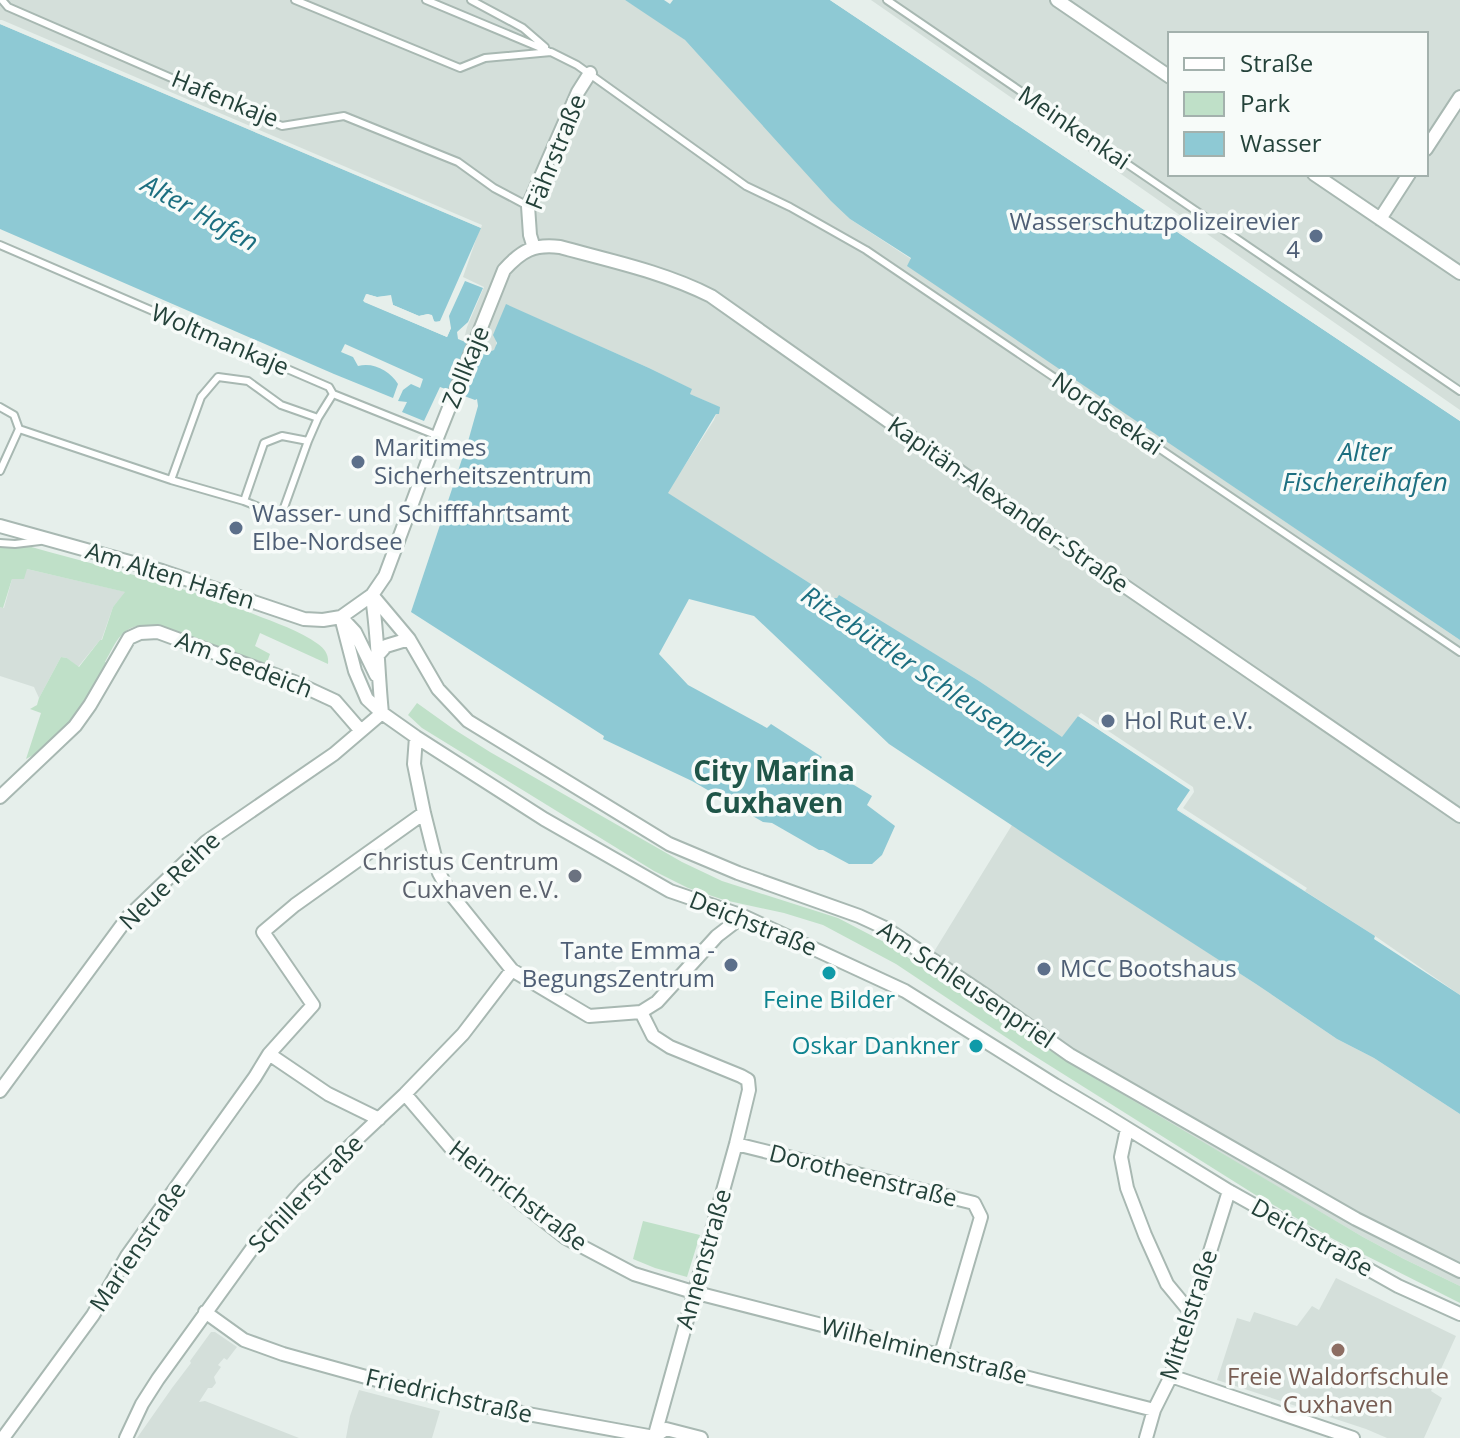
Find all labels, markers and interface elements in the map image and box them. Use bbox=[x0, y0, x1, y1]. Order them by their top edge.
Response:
legend bbox=[1168, 32, 1428, 176]
text: Straße bbox=[1240, 46, 1313, 79]
street label: Hafenkaje bbox=[167, 61, 284, 134]
street label: Meinkenkai bbox=[1012, 77, 1137, 176]
text: Park bbox=[1240, 86, 1291, 119]
street label: Fährstraße bbox=[516, 89, 593, 214]
text: Wasser bbox=[1240, 126, 1322, 159]
water label: Alter Hafen bbox=[134, 164, 265, 259]
place label: Wasserschutzpolizeirevier 4 bbox=[1010, 204, 1300, 265]
marker: Wasserschutzpolizeirevier 4 bbox=[1307, 227, 1325, 245]
street label: Woltmankaje bbox=[146, 295, 295, 383]
street label: Zollkaje bbox=[433, 320, 496, 412]
street label: Nordseekai bbox=[1046, 363, 1170, 462]
street label: Kapitän-Alexander-Straße bbox=[882, 408, 1136, 600]
place label: Maritimes Sicherheitszentrum bbox=[374, 430, 592, 491]
water label: Alter Fischereihafen bbox=[1282, 433, 1448, 499]
marker: Maritimes Sicherheitszentrum bbox=[349, 453, 367, 471]
place label: Wasser- und Schifffahrtsamt Elbe-Nordsee bbox=[252, 496, 570, 557]
marker: Wasser- und Schifffahrtsamt Elbe-Nordsee bbox=[227, 519, 245, 537]
street label: Am Alten Hafen bbox=[82, 533, 259, 616]
water label: Ritzebüttler Schleusenpriel bbox=[795, 577, 1067, 777]
street label: Am Seedeich bbox=[171, 622, 318, 705]
place label: Hol Rut e.V. bbox=[1124, 703, 1253, 736]
marker: Hol Rut e.V. bbox=[1099, 712, 1117, 730]
district label: City Marina Cuxhaven bbox=[693, 751, 855, 821]
street label: Neue Reihe bbox=[111, 823, 227, 936]
place label: Christus Centrum Cuxhaven e.V. bbox=[362, 844, 559, 905]
marker: Christus Centrum Cuxhaven e.V. bbox=[566, 867, 584, 885]
street label: Deichstraße bbox=[685, 882, 822, 963]
street label: Am Schleusenpriel bbox=[872, 912, 1062, 1055]
place label: Tante Emma - BegungsZentrum bbox=[522, 933, 715, 994]
place label: MCC Bootshaus bbox=[1060, 951, 1237, 984]
marker: Tante Emma - BegungsZentrum bbox=[722, 956, 740, 974]
marker: MCC Bootshaus bbox=[1035, 960, 1053, 978]
marker: Feine Bilder bbox=[820, 964, 838, 982]
place label: Feine Bilder bbox=[763, 982, 895, 1015]
place label: Oskar Dankner bbox=[792, 1028, 960, 1061]
marker: Oskar Dankner bbox=[967, 1037, 985, 1055]
street label: Schillerstraße bbox=[240, 1127, 370, 1259]
street label: Heinrichstraße bbox=[443, 1132, 595, 1258]
street label: Dorotheenstraße bbox=[766, 1135, 961, 1214]
street label: Marienstraße bbox=[81, 1175, 193, 1318]
street label: Annenstraße bbox=[667, 1185, 738, 1333]
street label: Deichstraße bbox=[1246, 1190, 1380, 1284]
street label: Mittelstraße bbox=[1151, 1245, 1224, 1384]
street label: Wilhelminenstraße bbox=[818, 1308, 1031, 1391]
marker: Freie Waldorfschule Cuxhaven bbox=[1329, 1341, 1347, 1359]
street label: Friedrichstraße bbox=[363, 1359, 536, 1430]
place label: Freie Waldorfschule Cuxhaven bbox=[1227, 1359, 1449, 1420]

